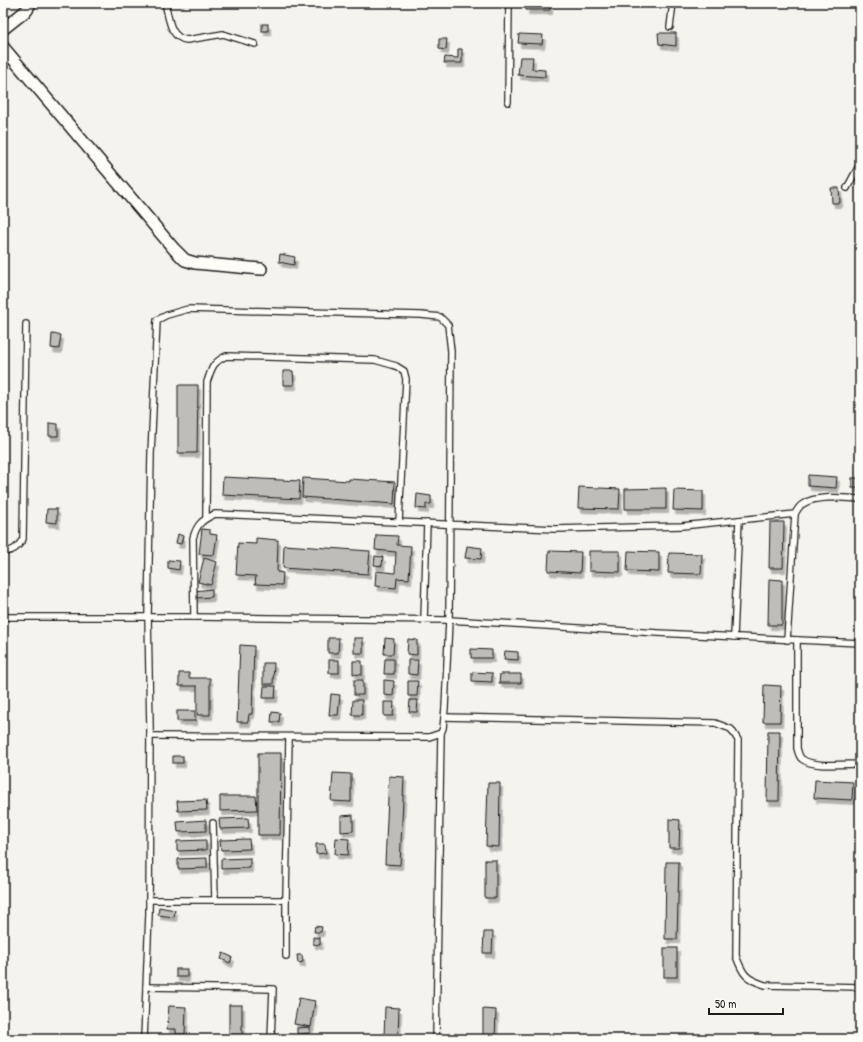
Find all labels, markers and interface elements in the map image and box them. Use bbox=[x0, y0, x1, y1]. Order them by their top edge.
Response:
scale bar bbox=[709, 990, 783, 1016]
text: 50 m bbox=[715, 995, 736, 1012]

